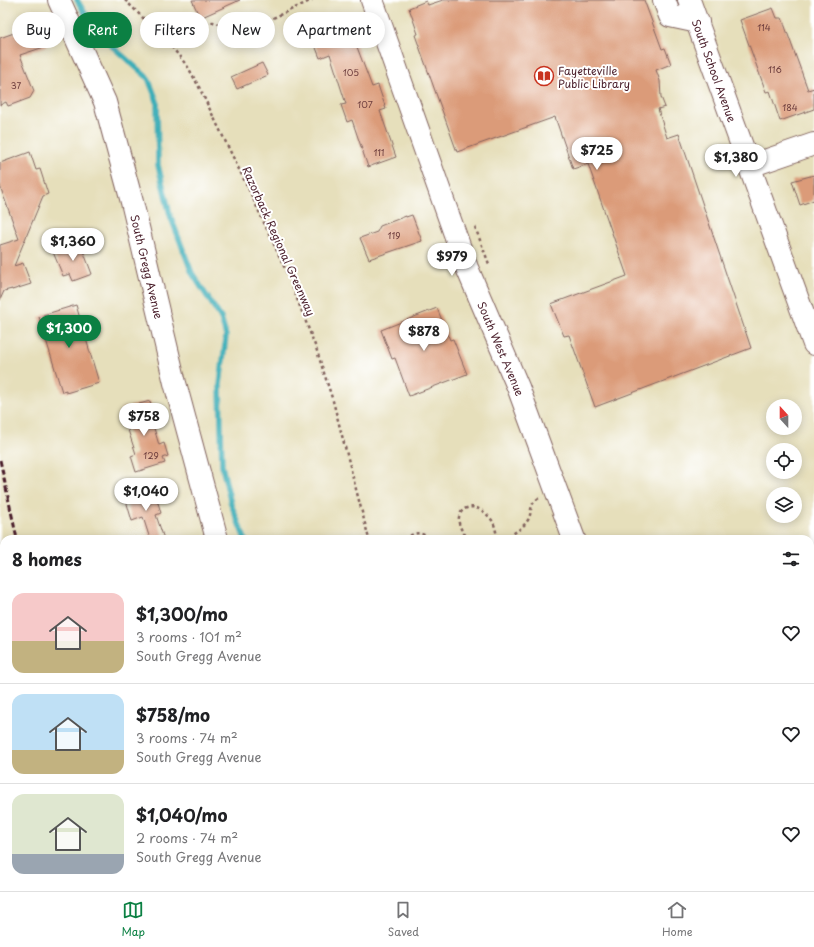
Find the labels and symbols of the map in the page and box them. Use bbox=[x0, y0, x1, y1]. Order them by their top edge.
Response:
street label: South School Avenue bbox=[688, 17, 741, 124]
house number: 114 bbox=[757, 20, 771, 34]
place label: Fayetteville Public Library bbox=[558, 62, 630, 92]
house number: 116 bbox=[768, 62, 782, 76]
house number: 105 bbox=[343, 65, 359, 79]
library icon: Fayetteville Public Library bbox=[533, 65, 555, 87]
house number: 37 bbox=[11, 78, 21, 92]
house number: 107 bbox=[357, 97, 373, 111]
house number: 184 bbox=[782, 100, 798, 114]
pin: $725 bbox=[573, 137, 621, 171]
pin: $1,380 bbox=[703, 144, 769, 178]
house number: 111 bbox=[374, 145, 384, 159]
street label: Razorback Regional Greenway bbox=[238, 163, 320, 319]
street label: South Gregg Avenue bbox=[127, 213, 168, 320]
pin: $1,360 bbox=[40, 228, 106, 262]
house number: 119 bbox=[388, 228, 400, 242]
pin: $979 bbox=[428, 243, 476, 277]
street label: South West Avenue bbox=[474, 299, 529, 398]
pin: $1,300 bbox=[36, 315, 102, 349]
pin: $878 bbox=[400, 318, 448, 352]
north arrow bbox=[766, 399, 802, 435]
pin: $758 bbox=[120, 403, 168, 437]
house number: 129 bbox=[143, 448, 159, 462]
pin: $1,040 bbox=[113, 478, 179, 512]

